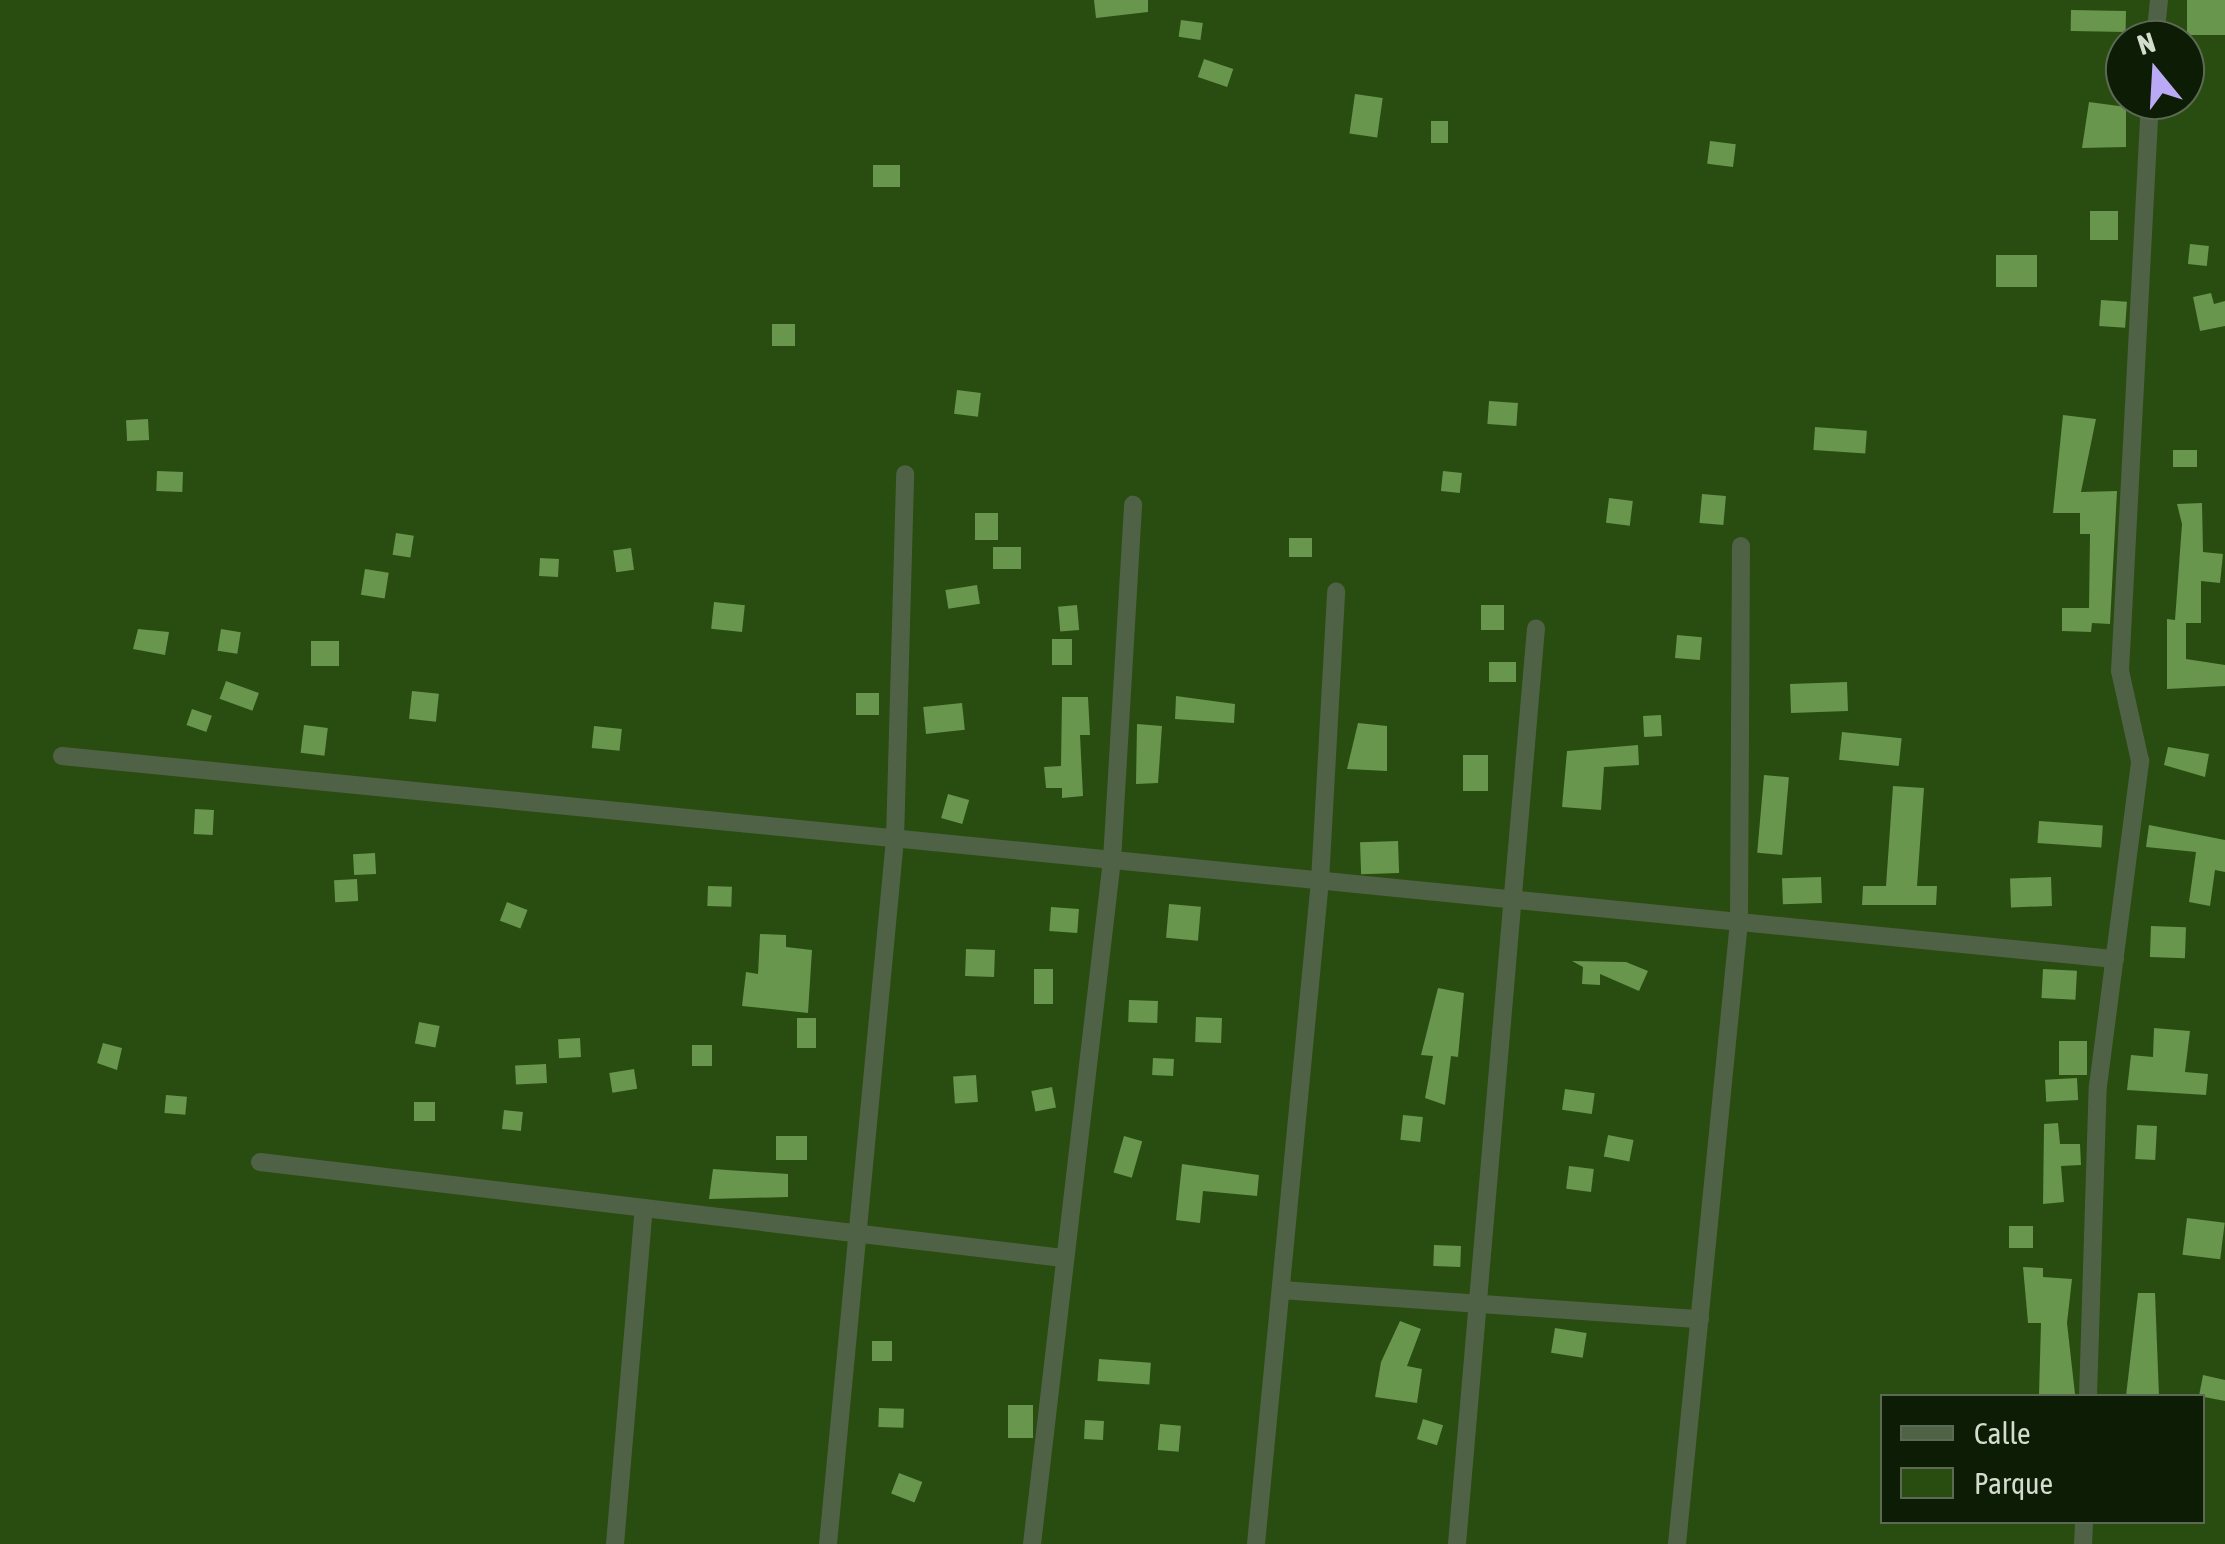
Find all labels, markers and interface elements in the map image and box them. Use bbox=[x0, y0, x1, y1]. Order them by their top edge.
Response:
north arrow bbox=[2105, 20, 2205, 120]
text: N bbox=[2134, 26, 2159, 61]
legend bbox=[1880, 1394, 2205, 1524]
text: Calle bbox=[1974, 1416, 2031, 1450]
text: Parque bbox=[1974, 1466, 2053, 1500]

